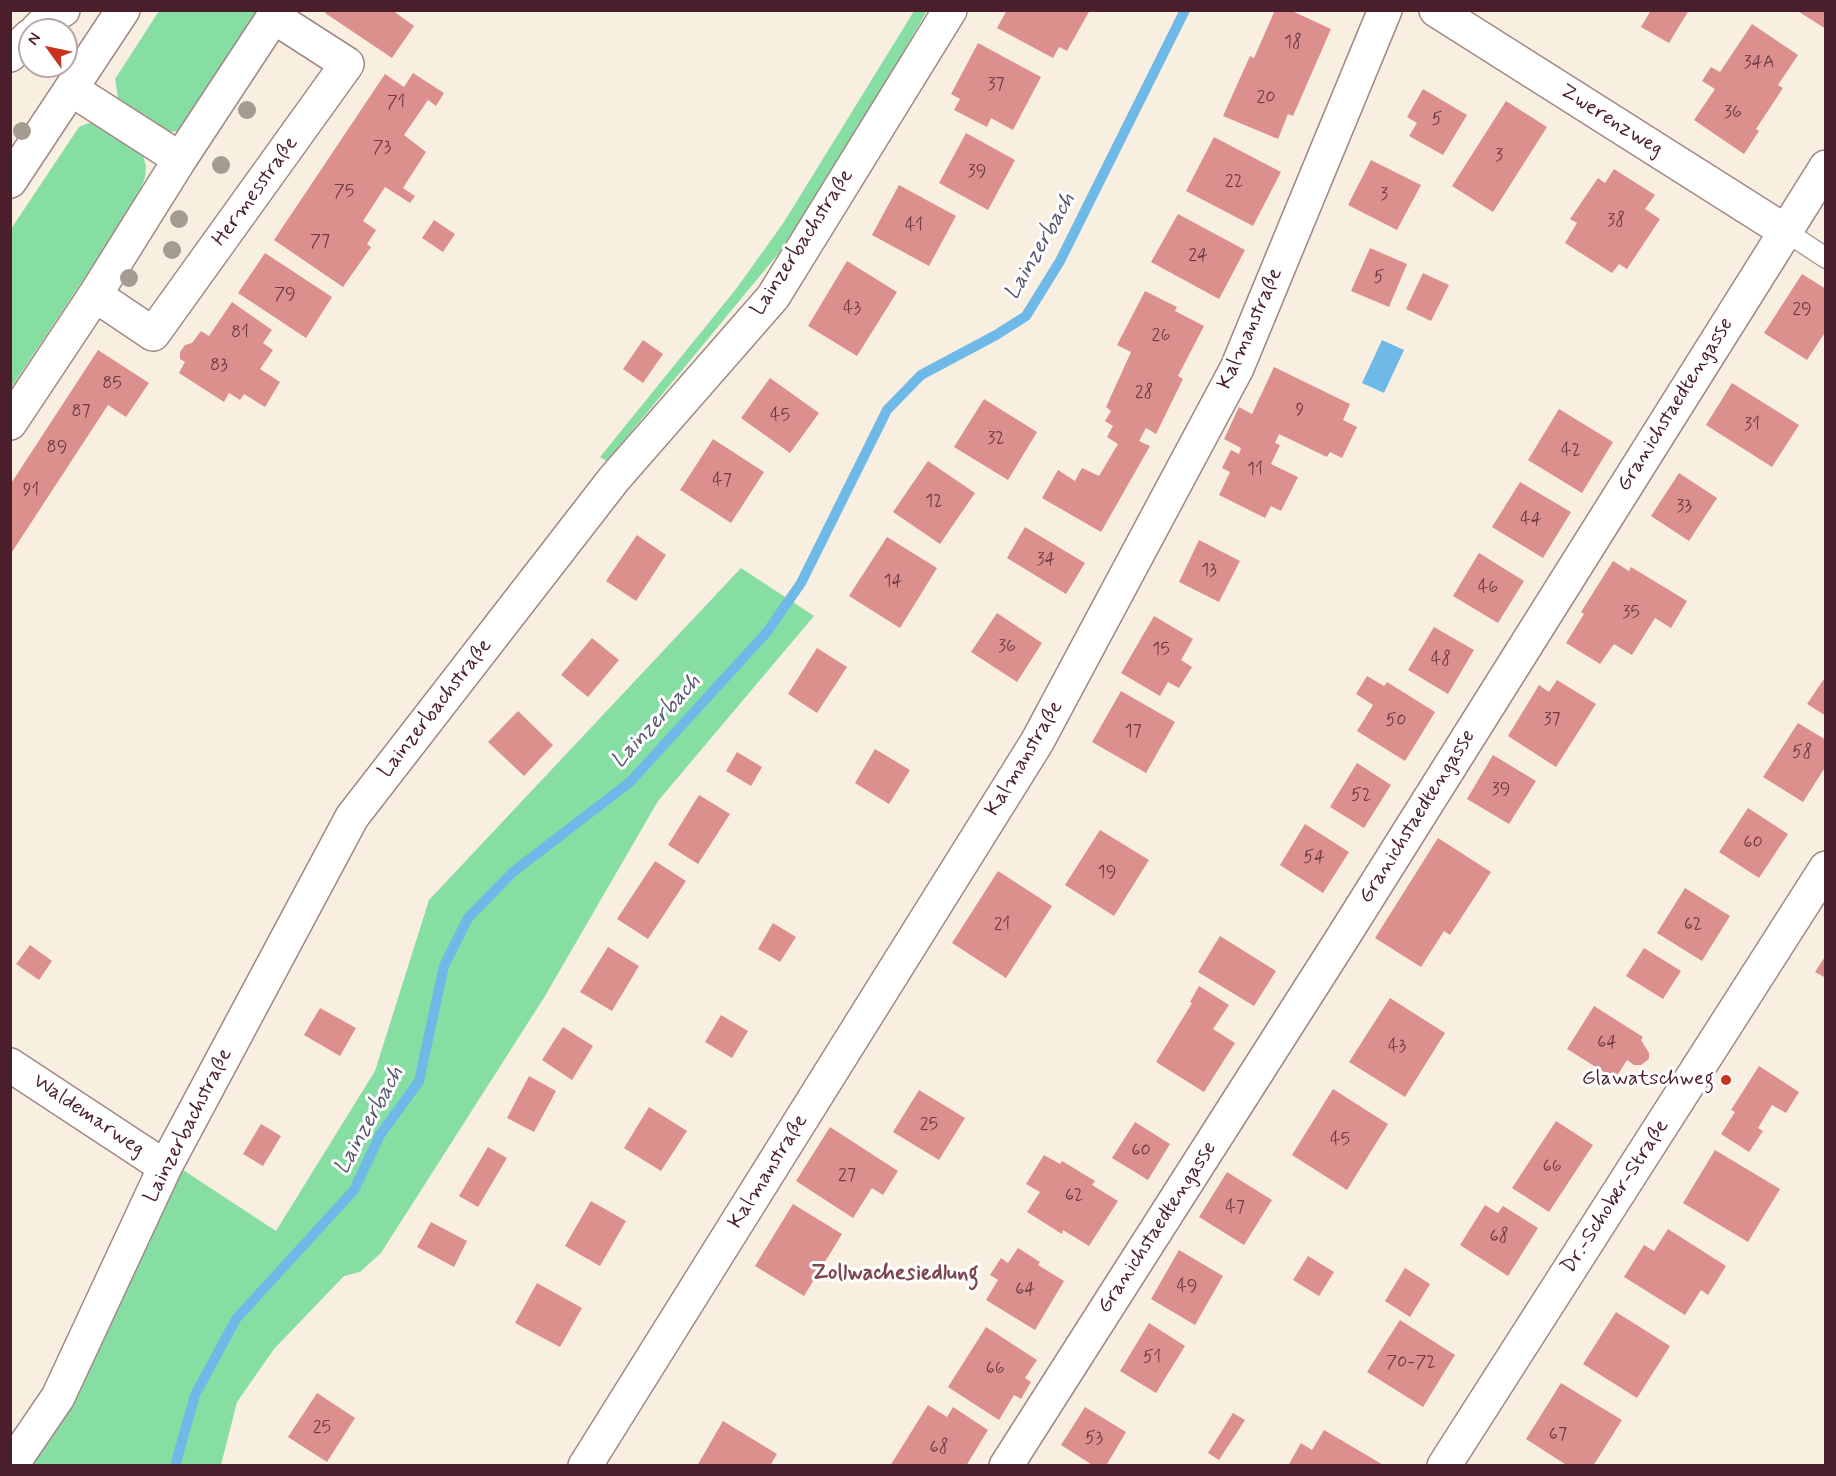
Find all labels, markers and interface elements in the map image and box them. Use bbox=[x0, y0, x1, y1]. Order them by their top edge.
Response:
north arrow bbox=[18, 18, 78, 78]
text: N bbox=[22, 29, 46, 49]
house number: 18 bbox=[1284, 32, 1302, 54]
house number: 34A bbox=[1744, 52, 1774, 74]
house number: 37 bbox=[987, 74, 1005, 96]
street label: Zwerenzweg bbox=[1555, 79, 1667, 163]
house number: 20 bbox=[1256, 87, 1276, 109]
house number: 71 bbox=[387, 92, 405, 114]
house number: 36 bbox=[1724, 102, 1742, 124]
house number: 5 bbox=[1432, 109, 1442, 131]
street label: Hermesstraße bbox=[208, 132, 304, 252]
house number: 73 bbox=[373, 137, 391, 159]
house number: 3 bbox=[1495, 145, 1503, 167]
house number: 39 bbox=[968, 161, 986, 183]
street label: Lainzerbachstraße bbox=[746, 165, 860, 321]
house number: 22 bbox=[1225, 171, 1243, 193]
house number: 75 bbox=[334, 181, 354, 203]
house number: 3 bbox=[1380, 184, 1388, 206]
water label: Lainzerbach bbox=[1000, 189, 1082, 305]
house number: 38 bbox=[1607, 210, 1625, 232]
house number: 41 bbox=[905, 215, 923, 237]
house number: 77 bbox=[310, 231, 330, 253]
house number: 24 bbox=[1188, 245, 1208, 267]
street label: Kalmanstraße bbox=[1213, 264, 1289, 394]
house number: 5 bbox=[1374, 267, 1384, 289]
house number: 79 bbox=[274, 284, 296, 306]
house number: 43 bbox=[843, 298, 861, 320]
house number: 29 bbox=[1792, 299, 1812, 321]
street label: Granichstaedtengasse bbox=[1612, 313, 1740, 497]
house number: 81 bbox=[231, 322, 249, 344]
house number: 26 bbox=[1152, 325, 1170, 347]
house number: 83 bbox=[210, 355, 228, 377]
house number: 85 bbox=[102, 373, 122, 395]
house number: 28 bbox=[1135, 382, 1153, 404]
house number: 9 bbox=[1296, 400, 1304, 422]
house number: 87 bbox=[71, 401, 91, 423]
house number: 45 bbox=[770, 405, 790, 427]
house number: 31 bbox=[1744, 414, 1760, 436]
house number: 32 bbox=[987, 428, 1005, 450]
house number: 89 bbox=[47, 437, 67, 459]
house number: 42 bbox=[1561, 440, 1581, 462]
house number: 11 bbox=[1247, 459, 1263, 481]
house number: 47 bbox=[712, 470, 732, 492]
house number: 91 bbox=[23, 480, 39, 502]
house number: 12 bbox=[925, 491, 943, 513]
house number: 33 bbox=[1676, 496, 1692, 518]
house number: 44 bbox=[1520, 509, 1542, 531]
house number: 34 bbox=[1036, 549, 1056, 571]
house number: 13 bbox=[1201, 560, 1217, 582]
house number: 14 bbox=[884, 571, 902, 593]
house number: 46 bbox=[1478, 577, 1498, 599]
house number: 35 bbox=[1622, 602, 1640, 624]
street label: Lainzerbachstraße bbox=[374, 634, 498, 784]
house number: 36 bbox=[998, 636, 1016, 658]
house number: 15 bbox=[1152, 639, 1170, 661]
house number: 48 bbox=[1431, 649, 1451, 671]
water label: Lainzerbach bbox=[607, 669, 707, 775]
street label: Kalmanstraße bbox=[981, 697, 1069, 821]
house number: 37 bbox=[1543, 709, 1561, 731]
house number: 50 bbox=[1385, 710, 1407, 732]
house number: 17 bbox=[1124, 721, 1142, 743]
street label: Granichstaedtengasse bbox=[1354, 725, 1482, 909]
house number: 58 bbox=[1792, 742, 1812, 764]
house number: 39 bbox=[1492, 779, 1510, 801]
house number: 52 bbox=[1351, 785, 1371, 807]
house number: 60 bbox=[1743, 832, 1763, 854]
house number: 54 bbox=[1303, 847, 1325, 869]
house number: 19 bbox=[1098, 862, 1116, 884]
house number: 21 bbox=[994, 914, 1010, 936]
house number: 62 bbox=[1684, 914, 1702, 936]
house number: 64 bbox=[1597, 1032, 1617, 1054]
house number: 43 bbox=[1388, 1036, 1406, 1058]
street label: Lainzerbachstraße bbox=[139, 1045, 239, 1207]
water label: Lainzerbach bbox=[330, 1063, 410, 1179]
place label: Glawatschweg bbox=[1582, 1067, 1714, 1093]
street label: Waldemarweg bbox=[27, 1069, 149, 1163]
marker: Glawatschweg bbox=[1719, 1073, 1733, 1087]
street label: Kalmanstraße bbox=[724, 1110, 814, 1234]
house number: 25 bbox=[920, 1114, 938, 1136]
street label: Dr.-Schober-Straße bbox=[1557, 1115, 1675, 1279]
house number: 45 bbox=[1330, 1129, 1350, 1151]
street label: Granichstaedtengasse bbox=[1093, 1137, 1223, 1319]
house number: 60 bbox=[1131, 1140, 1151, 1162]
house number: 66 bbox=[1542, 1156, 1562, 1178]
house number: 27 bbox=[838, 1165, 856, 1187]
house number: 62 bbox=[1065, 1185, 1083, 1207]
house number: 47 bbox=[1225, 1197, 1245, 1219]
house number: 68 bbox=[1489, 1226, 1509, 1248]
district label: Zollwachesiedlung bbox=[811, 1261, 979, 1287]
house number: 49 bbox=[1176, 1276, 1198, 1298]
house number: 64 bbox=[1015, 1279, 1035, 1301]
house number: 51 bbox=[1143, 1347, 1161, 1369]
house number: 70-72 bbox=[1386, 1352, 1436, 1374]
house number: 66 bbox=[985, 1358, 1005, 1380]
house number: 25 bbox=[313, 1417, 331, 1439]
house number: 67 bbox=[1549, 1424, 1567, 1446]
house number: 53 bbox=[1085, 1428, 1103, 1450]
house number: 68 bbox=[929, 1437, 949, 1459]

